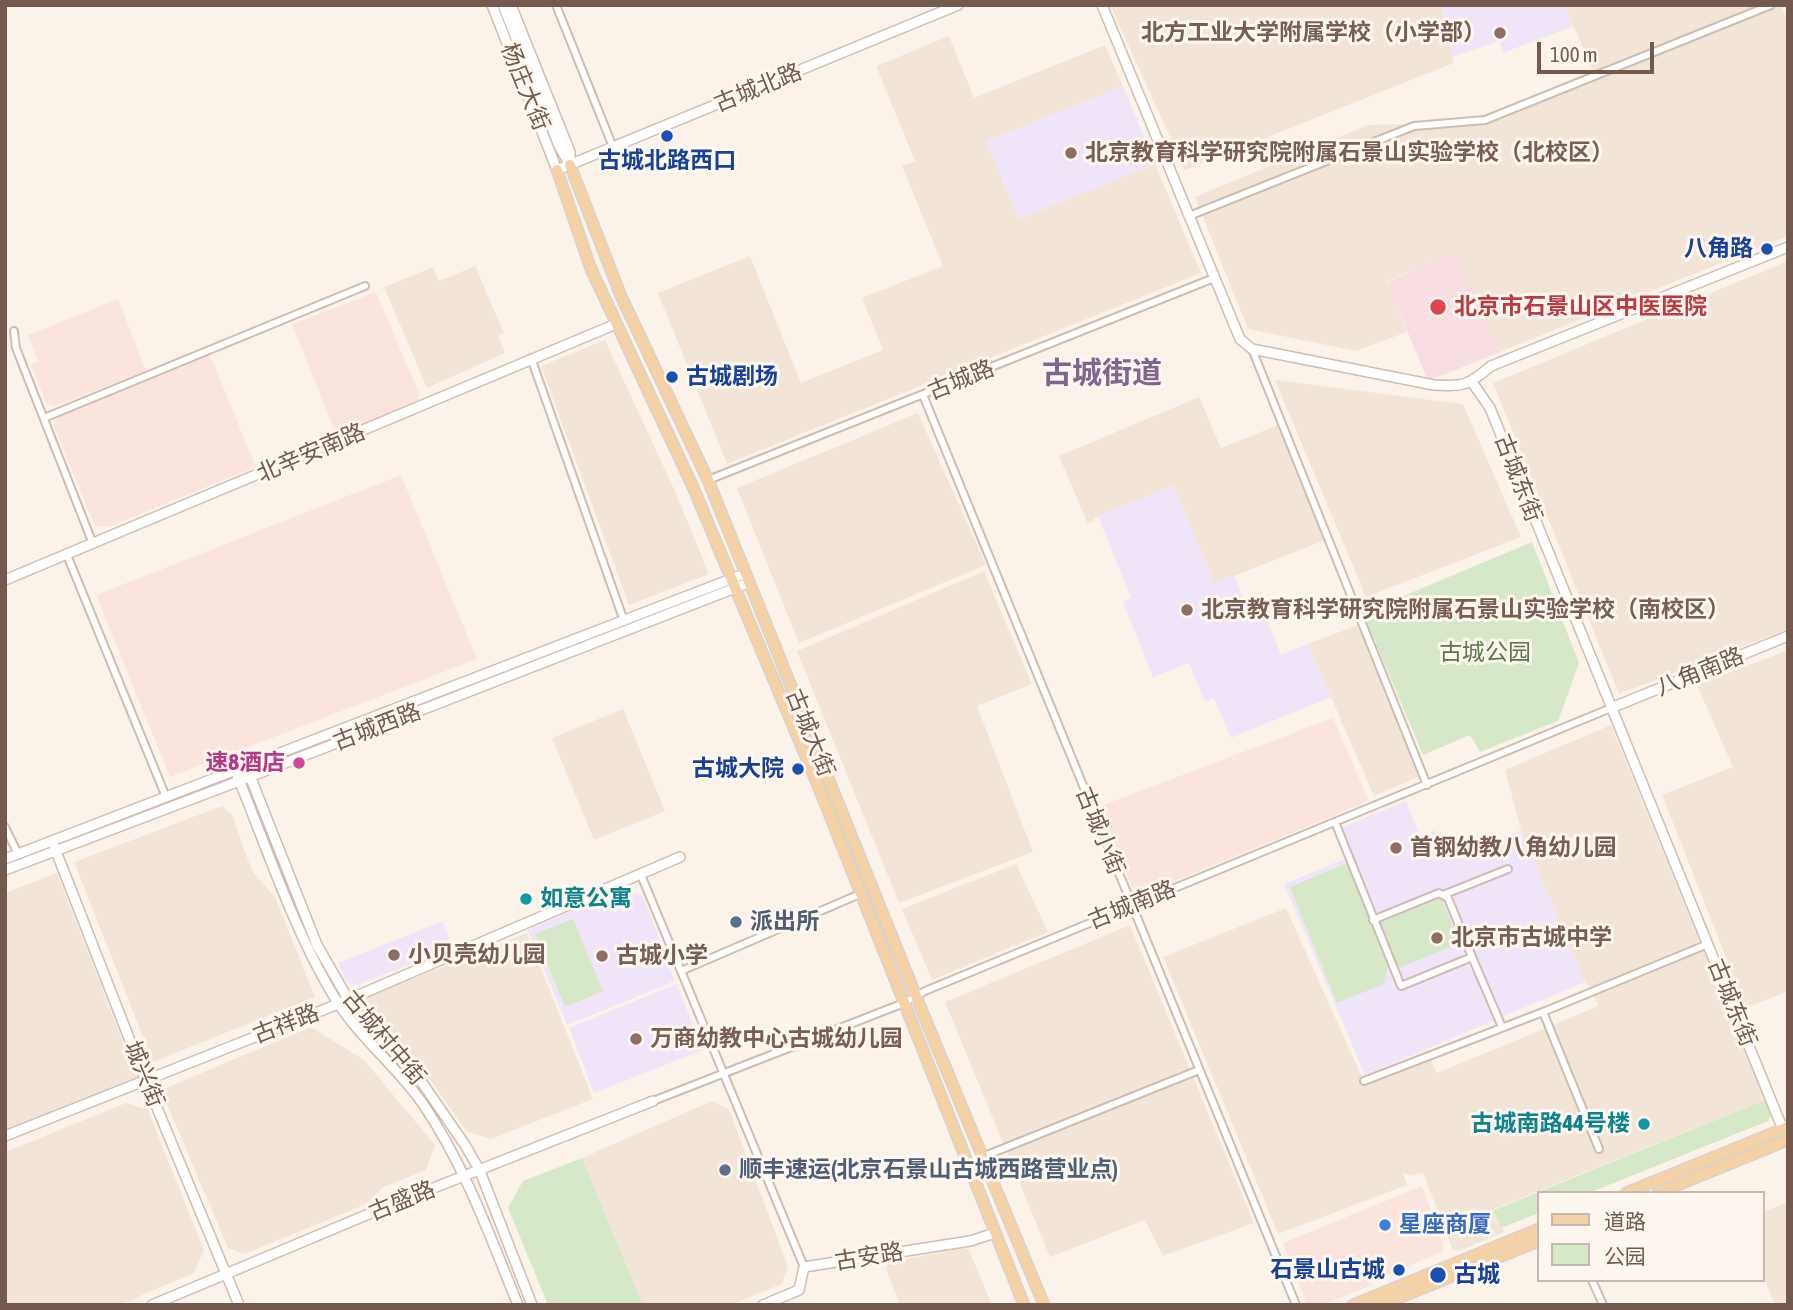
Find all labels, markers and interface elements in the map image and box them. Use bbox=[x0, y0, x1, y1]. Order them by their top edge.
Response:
place label: 北方工业大学附属学校（小学部） bbox=[1141, 19, 1486, 47]
marker: 北方工业大学附属学校（小学部） bbox=[1492, 25, 1508, 41]
scale bar bbox=[1541, 28, 1658, 72]
street label: 杨庄大街 bbox=[495, 39, 555, 135]
text: 100 m bbox=[1550, 42, 1598, 66]
street label: 古城北路 bbox=[710, 58, 806, 118]
marker: 古城北路西口 bbox=[659, 128, 675, 144]
place label: 北京教育科学研究院附属石景山实验学校（北校区） bbox=[1085, 139, 1614, 167]
marker: 北京教育科学研究院附属石景山实验学校（北校区） bbox=[1063, 145, 1079, 161]
place label: 古城北路西口 bbox=[598, 147, 736, 175]
place label: 八角路 bbox=[1684, 235, 1753, 263]
marker: 八角路 bbox=[1759, 241, 1775, 257]
place label: 北京市石景山区中医医院 bbox=[1454, 293, 1707, 321]
marker: 北京市石景山区中医医院 bbox=[1428, 297, 1448, 317]
street label: 古城路 bbox=[924, 354, 998, 406]
district label: 古城街道 bbox=[1042, 356, 1162, 392]
place label: 古城剧场 bbox=[686, 363, 778, 391]
marker: 古城剧场 bbox=[664, 369, 680, 385]
street label: 北辛安南路 bbox=[253, 418, 369, 488]
street label: 古城东街 bbox=[1489, 430, 1547, 526]
place label: 北京教育科学研究院附属石景山实验学校（南校区） bbox=[1201, 596, 1730, 624]
marker: 北京教育科学研究院附属石景山实验学校（南校区） bbox=[1179, 602, 1195, 618]
park label: 古城公园 bbox=[1439, 639, 1531, 667]
street label: 八角南路 bbox=[1652, 642, 1748, 702]
street label: 古城大街 bbox=[780, 685, 840, 781]
street label: 古城西路 bbox=[329, 698, 425, 756]
place label: 速8酒店 bbox=[205, 749, 285, 777]
marker: 速8酒店 bbox=[291, 755, 307, 771]
place label: 古城大院 bbox=[692, 755, 784, 783]
marker: 古城大院 bbox=[790, 761, 806, 777]
street label: 古城小街 bbox=[1070, 783, 1130, 879]
place label: 首钢幼教八角幼儿园 bbox=[1410, 834, 1617, 862]
marker: 首钢幼教八角幼儿园 bbox=[1388, 840, 1404, 856]
street label: 古城南路 bbox=[1084, 875, 1180, 935]
place label: 如意公寓 bbox=[540, 885, 632, 913]
marker: 如意公寓 bbox=[518, 891, 534, 907]
place label: 派出所 bbox=[750, 908, 819, 936]
marker: 派出所 bbox=[728, 914, 744, 930]
place label: 北京市古城中学 bbox=[1451, 924, 1612, 952]
marker: 北京市古城中学 bbox=[1429, 930, 1445, 946]
place label: 小贝壳幼儿园 bbox=[408, 941, 546, 969]
place label: 古城小学 bbox=[616, 942, 708, 970]
marker: 小贝壳幼儿园 bbox=[386, 947, 402, 963]
marker: 古城小学 bbox=[594, 948, 610, 964]
street label: 古城东街 bbox=[1702, 955, 1762, 1051]
street label: 古城村中街 bbox=[336, 985, 432, 1091]
street label: 古祥路 bbox=[249, 999, 323, 1049]
place label: 万商幼教中心古城幼儿园 bbox=[650, 1025, 903, 1053]
marker: 万商幼教中心古城幼儿园 bbox=[628, 1031, 644, 1047]
street label: 城兴街 bbox=[118, 1037, 170, 1111]
place label: 古城南路44号楼 bbox=[1470, 1110, 1630, 1138]
marker: 古城南路44号楼 bbox=[1636, 1116, 1652, 1132]
place label: 顺丰速运(北京石景山古城西路营业点) bbox=[739, 1156, 1118, 1184]
marker: 顺丰速运(北京石景山古城西路营业点) bbox=[717, 1162, 733, 1178]
street label: 古盛路 bbox=[365, 1175, 439, 1227]
legend bbox=[1538, 1191, 1765, 1282]
text: 道路 bbox=[1604, 1209, 1646, 1233]
place label: 星座商厦 bbox=[1399, 1211, 1491, 1239]
marker: 星座商厦 bbox=[1377, 1217, 1393, 1233]
street label: 古安路 bbox=[833, 1238, 905, 1276]
text: 公园 bbox=[1604, 1244, 1646, 1268]
place label: 石景山古城 bbox=[1270, 1256, 1385, 1284]
place label: 古城 bbox=[1454, 1261, 1500, 1289]
marker: 石景山古城 bbox=[1391, 1262, 1407, 1278]
marker: 古城 bbox=[1428, 1265, 1448, 1285]

